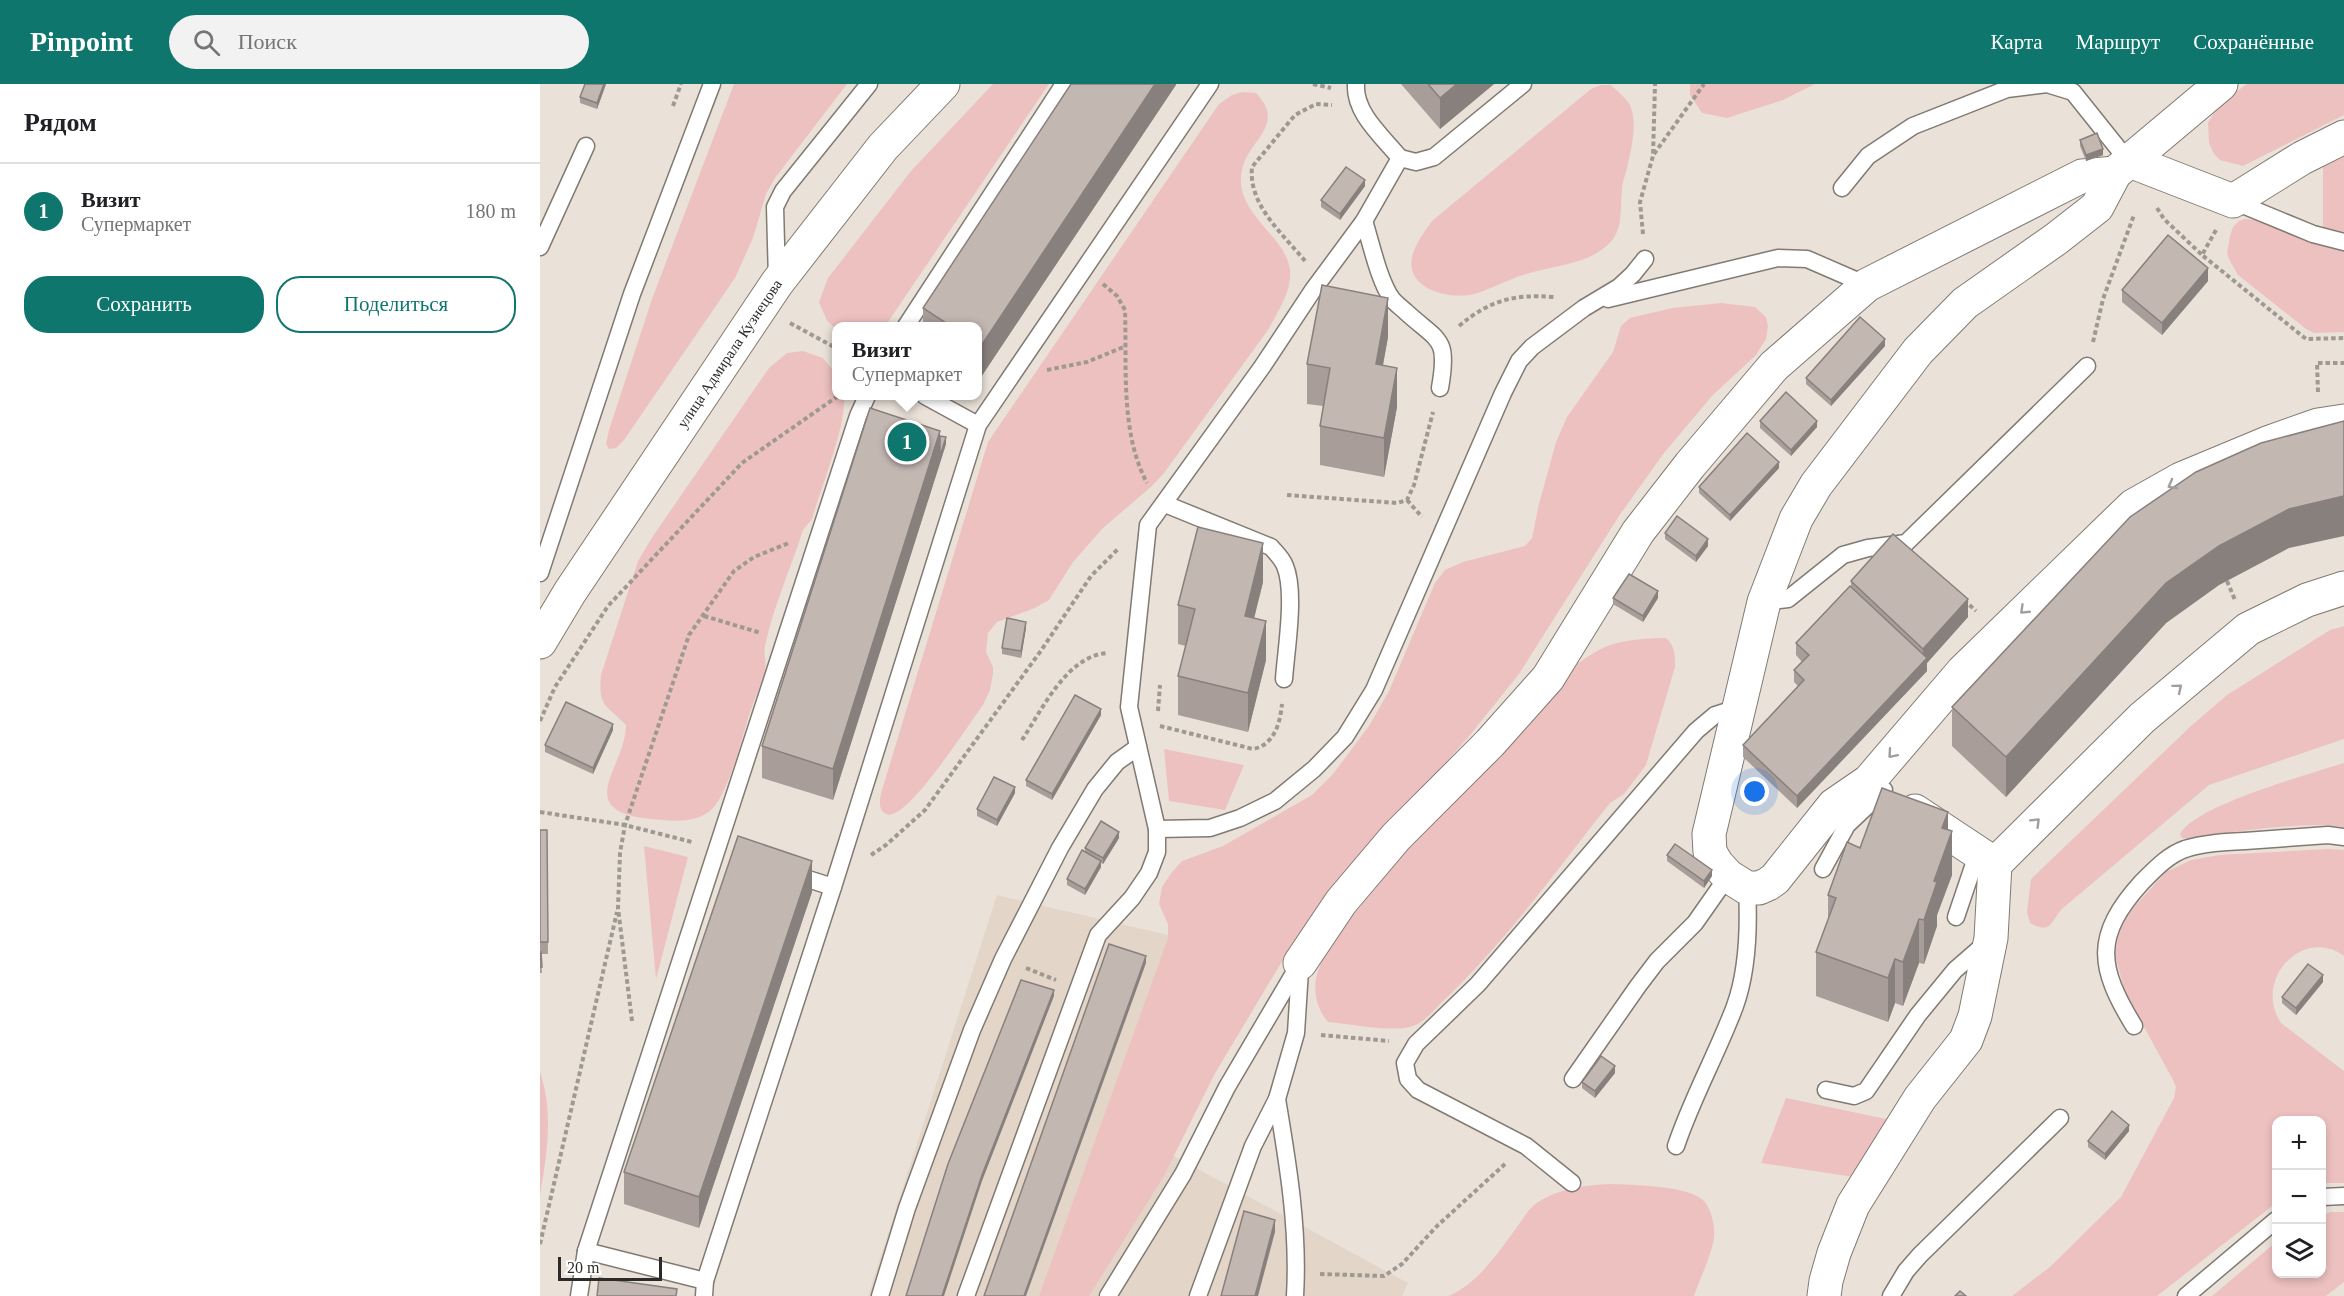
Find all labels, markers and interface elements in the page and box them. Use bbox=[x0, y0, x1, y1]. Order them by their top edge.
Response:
search box bbox=[169, 15, 589, 69]
text: Pinpoint bbox=[30, 26, 133, 57]
icon: search bbox=[190, 26, 223, 59]
text: Поиск bbox=[238, 29, 297, 54]
text: Карта bbox=[1991, 30, 2043, 54]
text: Маршрут bbox=[2076, 30, 2160, 54]
text: Сохранённые bbox=[2193, 30, 2314, 54]
text: Рядом bbox=[24, 108, 97, 137]
text: Визит bbox=[81, 187, 141, 212]
text: 1 bbox=[39, 200, 49, 222]
text: 180 m bbox=[465, 200, 516, 222]
text: Супермаркет bbox=[81, 213, 191, 235]
button: Сохранить bbox=[24, 276, 264, 333]
button: Поделиться bbox=[276, 276, 516, 333]
street label: улица Адмирала Кузнецова bbox=[674, 276, 785, 431]
popup bbox=[832, 322, 982, 400]
text: Визит bbox=[852, 337, 912, 362]
text: Супермаркет bbox=[852, 363, 962, 385]
pin: 1 bbox=[888, 420, 926, 464]
one-way arrow bbox=[2167, 477, 2178, 489]
one-way arrow bbox=[2020, 603, 2031, 614]
one-way arrow bbox=[2171, 685, 2182, 696]
one-way arrow bbox=[1888, 747, 1899, 758]
your location bbox=[1740, 777, 1769, 806]
one-way arrow bbox=[2029, 819, 2040, 830]
map controls bbox=[2272, 1116, 2326, 1278]
button: + bbox=[2272, 1116, 2326, 1170]
button: − bbox=[2272, 1170, 2326, 1224]
button: layers bbox=[2272, 1224, 2326, 1278]
scale bar bbox=[558, 1254, 662, 1282]
text: 20 m bbox=[567, 1259, 599, 1276]

